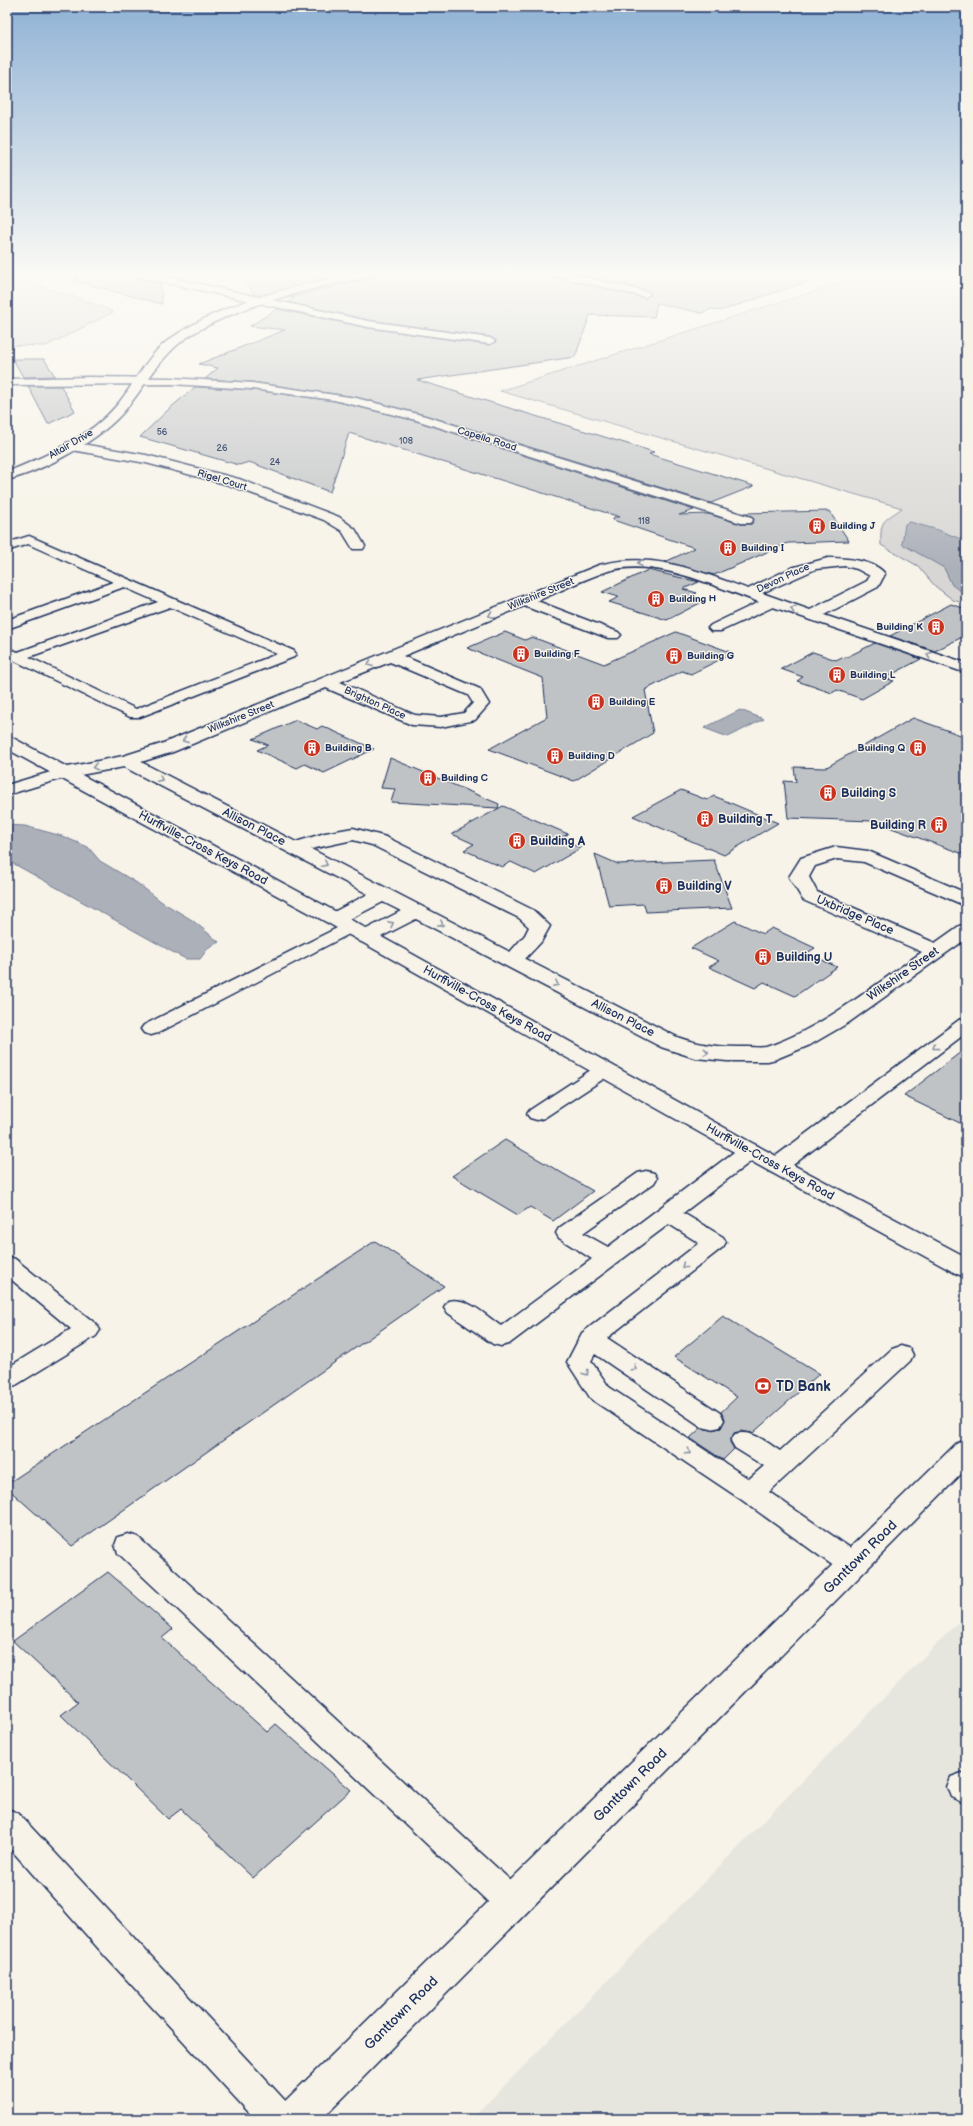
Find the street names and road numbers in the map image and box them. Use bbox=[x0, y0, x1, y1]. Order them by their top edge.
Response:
street label: Capella Road bbox=[456, 424, 518, 454]
street label: Altair Drive bbox=[47, 427, 95, 461]
street label: Rigel Court bbox=[196, 467, 248, 493]
street label: Devon Place bbox=[755, 560, 811, 596]
street label: Wilkshire Street bbox=[506, 575, 576, 613]
street label: Brighton Place bbox=[342, 684, 408, 722]
street label: Wilkshire Street bbox=[206, 698, 276, 736]
street label: Allison Place bbox=[220, 805, 288, 849]
street label: Hurffville-Cross Keys Road bbox=[136, 807, 270, 889]
street label: Uxbridge Place bbox=[814, 892, 896, 938]
street label: Wilkshire Street bbox=[864, 944, 942, 1004]
street label: Hurffville-Cross Keys Road bbox=[420, 962, 554, 1046]
street label: Allison Place bbox=[589, 996, 657, 1040]
street label: Hurffville-Cross Keys Road bbox=[703, 1120, 837, 1204]
street label: Ganttown Road bbox=[820, 1517, 900, 1597]
street label: Ganttown Road bbox=[590, 1745, 670, 1825]
street label: Ganttown Road bbox=[361, 1973, 441, 2053]

